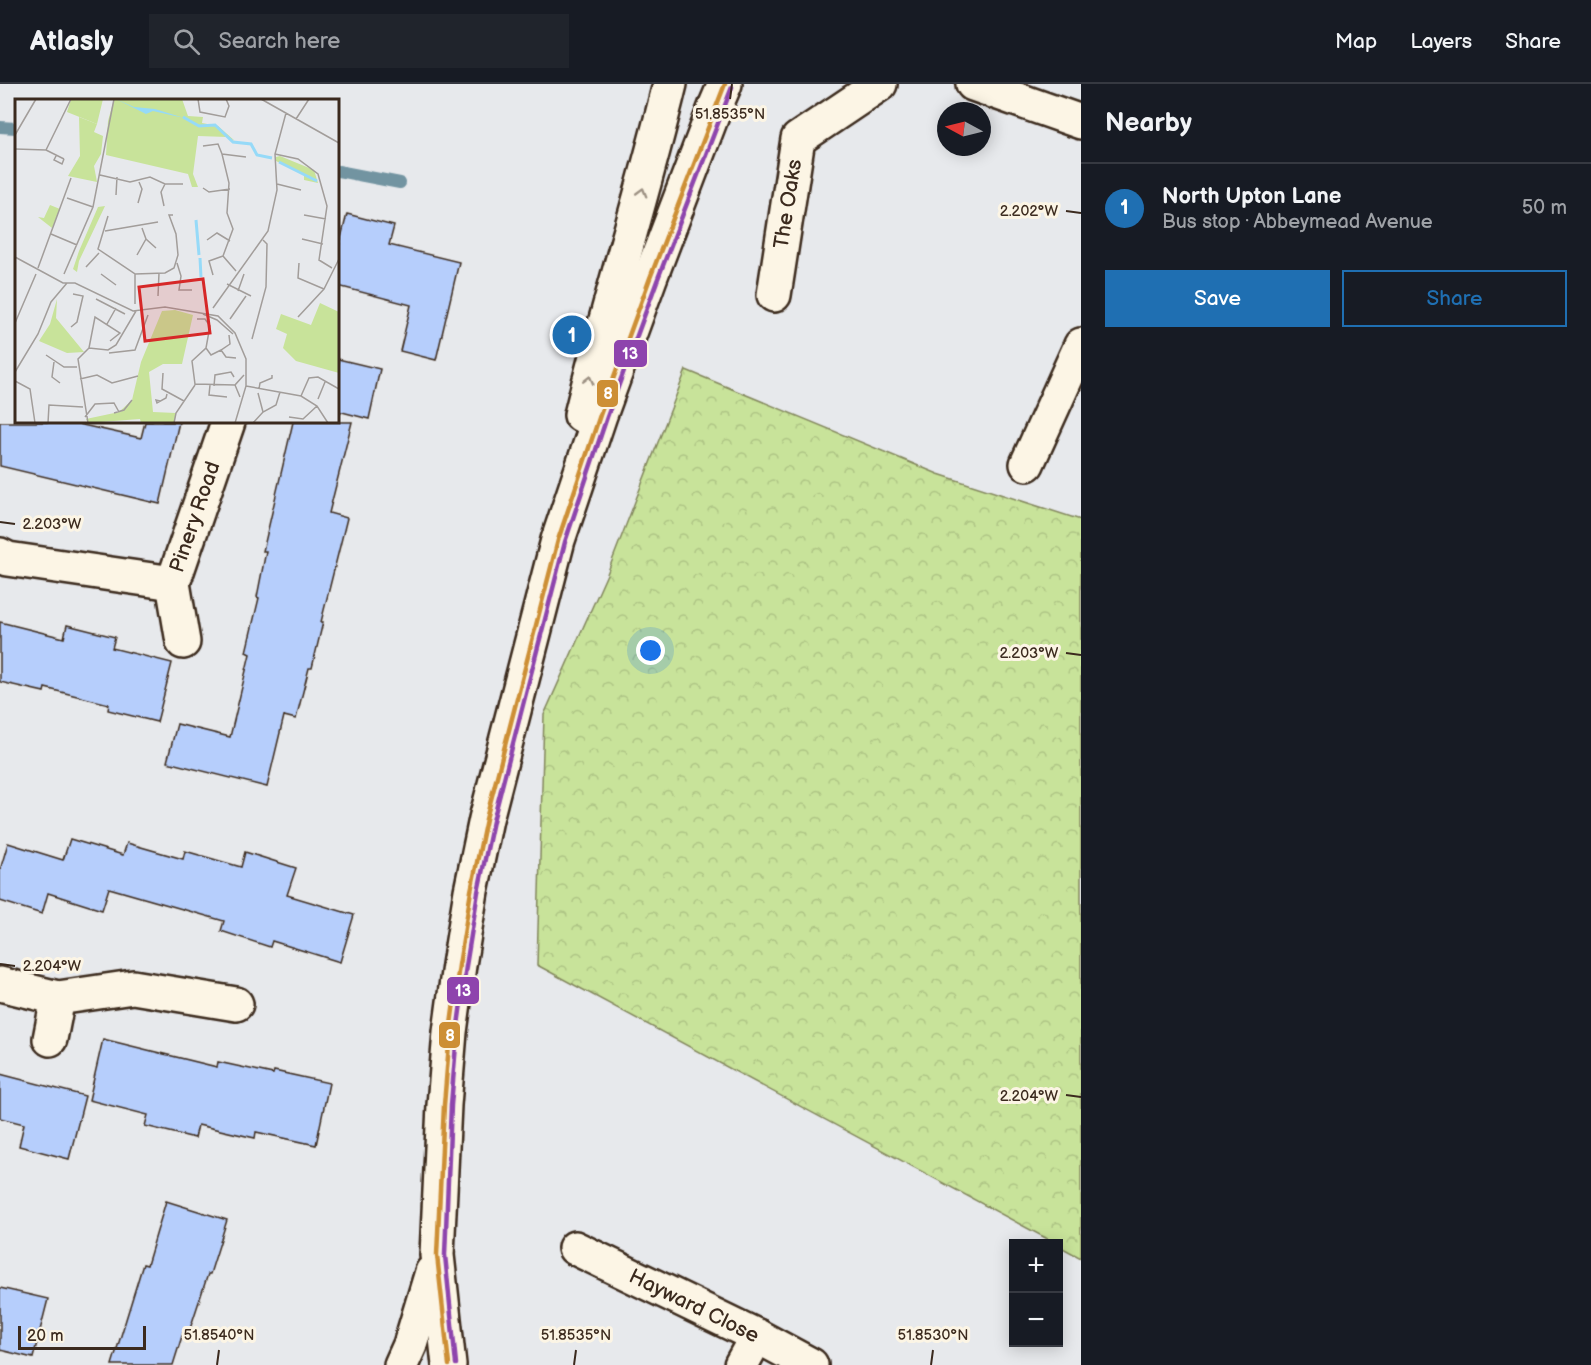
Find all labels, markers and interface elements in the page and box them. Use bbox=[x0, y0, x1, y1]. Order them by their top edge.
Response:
search box bbox=[149, 14, 569, 68]
text: Atlasly bbox=[30, 25, 113, 58]
icon: search bbox=[170, 25, 203, 58]
text: Search here bbox=[218, 28, 340, 55]
text: Map bbox=[1335, 29, 1377, 54]
text: Layers bbox=[1410, 29, 1472, 54]
text: Share bbox=[1505, 29, 1561, 54]
inset map bbox=[15, 99, 339, 423]
north arrow bbox=[937, 102, 991, 156]
text: 51.8535°N bbox=[695, 105, 765, 124]
text: Nearby bbox=[1105, 108, 1192, 139]
street label: The Oaks bbox=[769, 158, 807, 250]
text: North Upton Lane bbox=[1162, 183, 1341, 210]
one-way arrow bbox=[634, 187, 647, 197]
text: 1 bbox=[1120, 196, 1129, 220]
text: 50 m bbox=[1522, 196, 1567, 220]
text: 2.202°W bbox=[1000, 202, 1059, 221]
text: Bus stop · Abbeymead Avenue bbox=[1162, 210, 1433, 234]
button: Save bbox=[1105, 270, 1330, 327]
button: Share bbox=[1342, 270, 1567, 327]
pin: 1 bbox=[552, 312, 592, 358]
line badge: 13 bbox=[613, 339, 648, 368]
text: 13 bbox=[622, 345, 638, 364]
one-way arrow bbox=[582, 375, 595, 385]
line badge: 8 bbox=[596, 379, 619, 408]
text: 8 bbox=[603, 385, 613, 404]
street label: Pinery Road bbox=[164, 458, 226, 576]
text: 2.203°W bbox=[23, 515, 82, 534]
your location bbox=[636, 636, 665, 665]
text: 2.203°W bbox=[1000, 644, 1059, 663]
text: 2.204°W bbox=[23, 957, 82, 976]
line badge: 13 bbox=[446, 976, 480, 1005]
text: 13 bbox=[455, 982, 471, 1001]
line badge: 8 bbox=[438, 1021, 461, 1049]
text: 8 bbox=[445, 1027, 455, 1046]
text: 2.204°W bbox=[1000, 1087, 1059, 1106]
map controls bbox=[1009, 1239, 1063, 1347]
button: + bbox=[1009, 1239, 1063, 1293]
street label: Hayward Close bbox=[625, 1264, 763, 1348]
button: − bbox=[1009, 1293, 1063, 1347]
scale bar bbox=[18, 1323, 146, 1350]
text: 51.8540°N bbox=[184, 1326, 254, 1345]
text: 51.8535°N bbox=[541, 1326, 611, 1345]
text: 51.8530°N bbox=[898, 1326, 968, 1345]
text: 20 m bbox=[27, 1327, 63, 1346]

